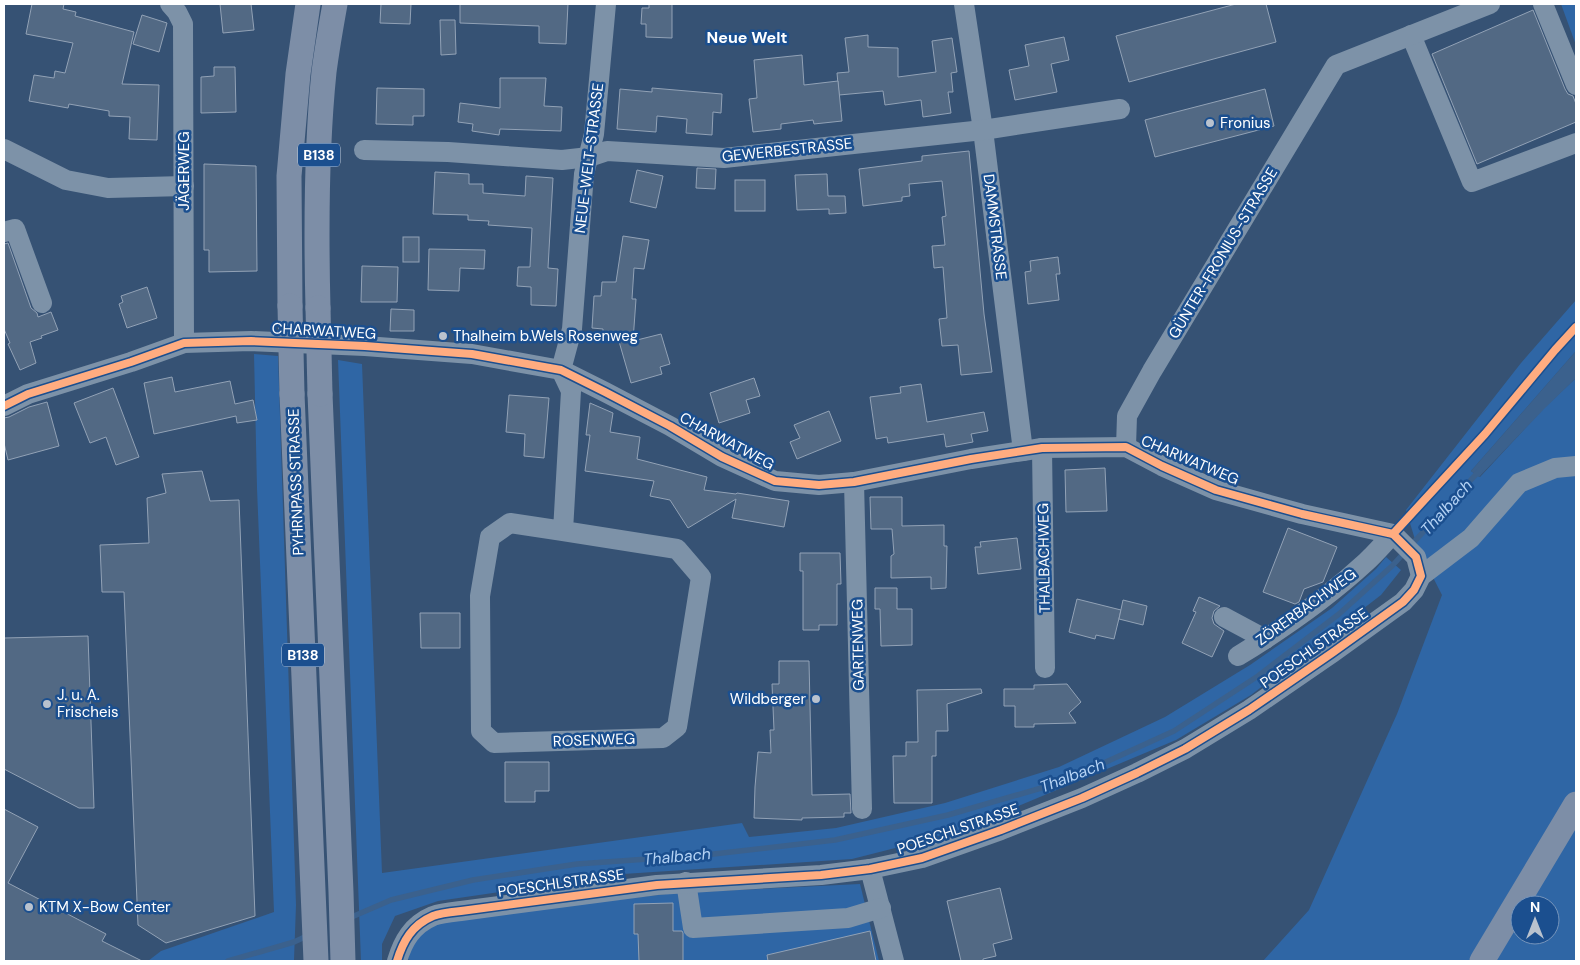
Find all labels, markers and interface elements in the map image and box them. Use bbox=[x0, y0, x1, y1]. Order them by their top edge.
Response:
district label: Neue Welt bbox=[707, 27, 787, 48]
street label: NEUE-WELT-STRASSE bbox=[570, 82, 608, 234]
place label: Fronius bbox=[1220, 113, 1271, 133]
marker: Fronius bbox=[1204, 117, 1216, 129]
street label: JÄGERWEG bbox=[174, 131, 194, 211]
street label: GEWERBESTRASSE bbox=[721, 133, 853, 167]
road number: B138 bbox=[298, 144, 340, 166]
street label: GÜNTER-FRONIUS-STRASSE bbox=[1164, 164, 1282, 342]
street label: DAMMSTRASSE bbox=[979, 173, 1011, 281]
street label: CHARWATWEG bbox=[271, 318, 377, 344]
place label: Thalheim b.Wels Rosenweg bbox=[453, 326, 638, 346]
marker: Thalheim b.Wels Rosenweg bbox=[437, 330, 449, 342]
street label: PYHRNPASS STRASSE bbox=[283, 408, 309, 556]
street label: CHARWATWEG bbox=[676, 408, 778, 474]
street label: CHARWATWEG bbox=[1138, 430, 1242, 490]
water label: Thalbach bbox=[1416, 475, 1477, 540]
street label: THALBACHWEG bbox=[1033, 503, 1055, 613]
street label: ZÖRERBACHWEG bbox=[1252, 564, 1360, 650]
street label: GARTENWEG bbox=[847, 599, 869, 691]
street label: POESCHLSTRASSE bbox=[1256, 603, 1372, 693]
road number: B138 bbox=[282, 644, 324, 666]
place label: J. u. A. Frischeis bbox=[57, 685, 119, 722]
place label: Wildberger bbox=[730, 689, 806, 709]
marker: Wildberger bbox=[810, 693, 822, 705]
marker: J. u. A. Frischeis bbox=[41, 698, 53, 710]
street label: ROSENWEG bbox=[552, 729, 636, 751]
water label: Thalbach bbox=[1037, 754, 1108, 797]
street label: POESCHLSTRASSE bbox=[894, 799, 1022, 859]
water label: Thalbach bbox=[642, 843, 712, 870]
street label: POESCHLSTRASSE bbox=[496, 864, 626, 902]
north arrow bbox=[1510, 895, 1560, 945]
place label: KTM X-Bow Center bbox=[39, 897, 171, 917]
text: N bbox=[1530, 898, 1540, 916]
marker: KTM X-Bow Center bbox=[23, 901, 35, 913]

